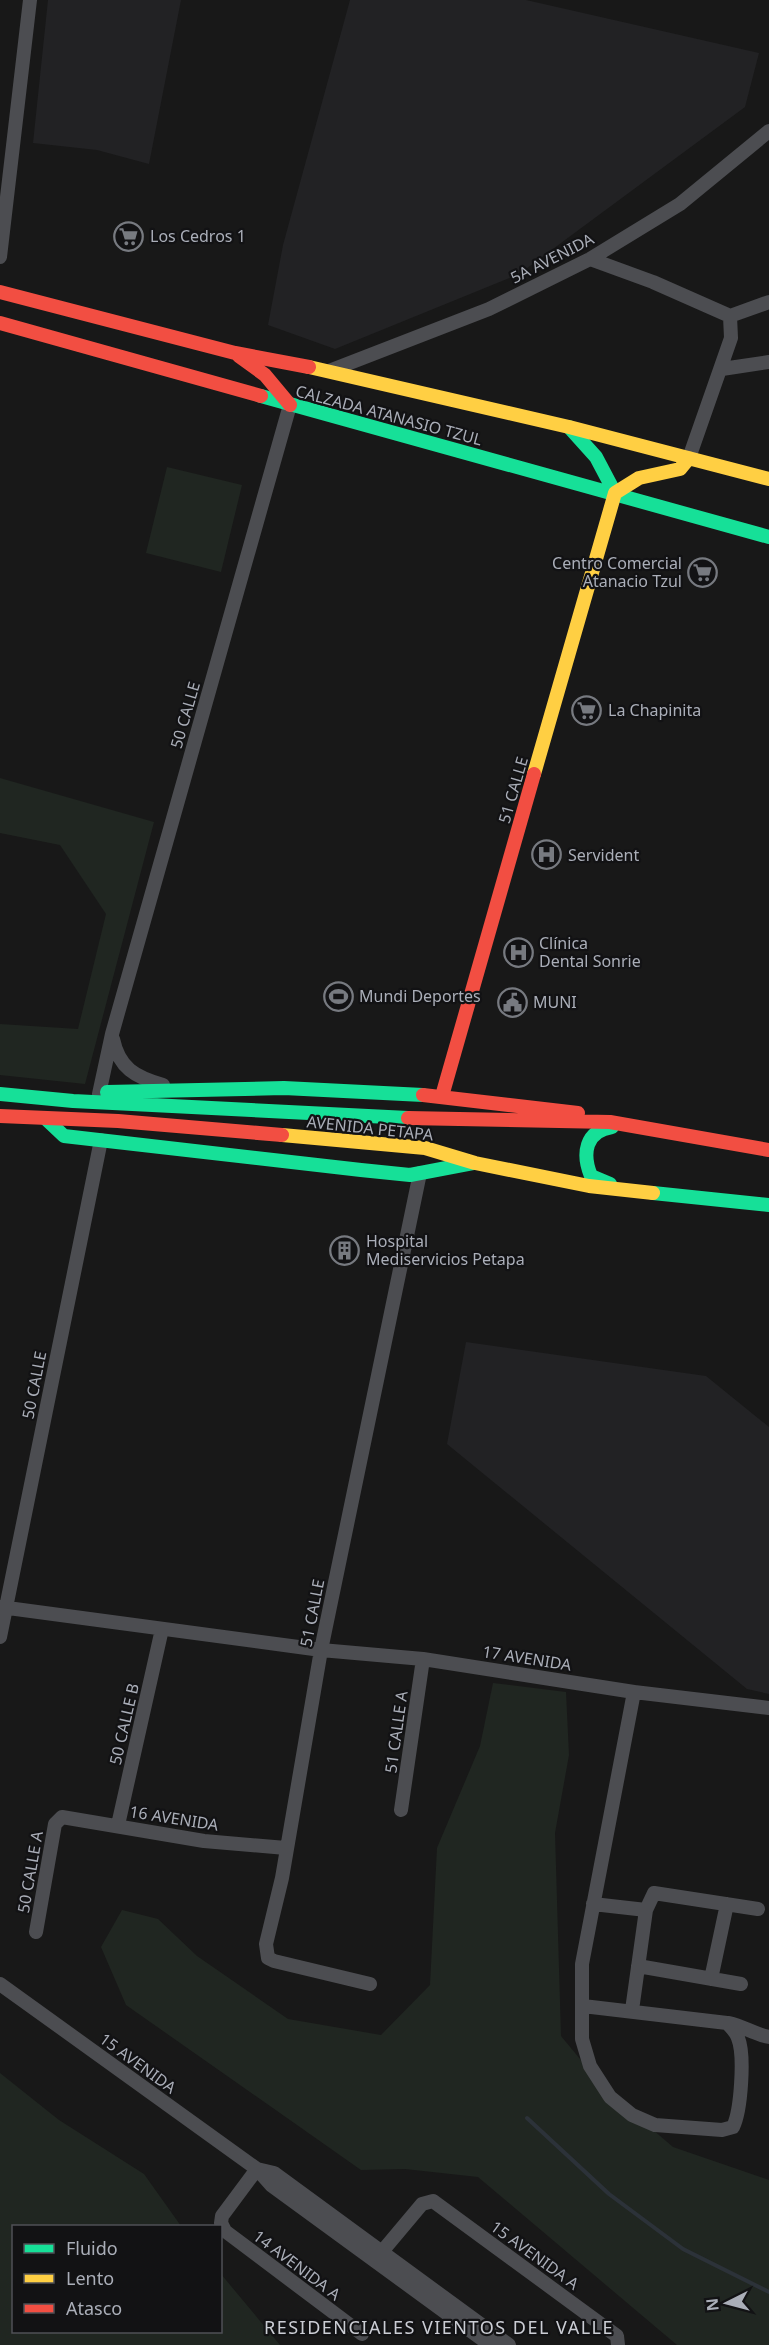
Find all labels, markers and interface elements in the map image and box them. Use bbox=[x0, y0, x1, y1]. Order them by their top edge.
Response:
supermarket icon: Los Cedros 1 bbox=[113, 220, 145, 252]
place label: Los Cedros 1 bbox=[150, 225, 246, 247]
street label: 5A AVENIDA bbox=[507, 227, 598, 288]
street label: CALZADA ATANASIO TZUL bbox=[293, 379, 485, 451]
place label: Centro Comercial Atanacio Tzul bbox=[552, 552, 682, 592]
supermarket icon: Centro Comercial Atanacio Tzul bbox=[687, 556, 719, 588]
street label: 50 CALLE bbox=[165, 679, 205, 751]
supermarket icon: La Chapinita bbox=[571, 694, 603, 726]
place label: La Chapinita bbox=[608, 699, 701, 721]
street label: 51 CALLE bbox=[493, 754, 533, 826]
hospital icon: Servident bbox=[531, 839, 563, 871]
place label: Servident bbox=[568, 844, 639, 866]
place label: Clínica Dental Sonrie bbox=[539, 932, 641, 972]
hospital icon: Clínica Dental Sonrie bbox=[502, 936, 534, 968]
sports icon: Mundi Deportes bbox=[322, 980, 354, 1012]
place label: Mundi Deportes bbox=[359, 985, 481, 1007]
public building icon: MUNI bbox=[496, 986, 528, 1018]
place label: MUNI bbox=[533, 991, 577, 1013]
street label: AVENIDA PETAPA bbox=[306, 1110, 435, 1146]
place label: Hospital Mediservicios Petapa bbox=[366, 1230, 525, 1270]
building icon: Hospital Mediservicios Petapa bbox=[329, 1234, 361, 1266]
street label: 50 CALLE bbox=[17, 1349, 51, 1421]
street label: 51 CALLE bbox=[295, 1577, 329, 1649]
street label: 17 AVENIDA bbox=[481, 1640, 574, 1676]
street label: 50 CALLE B bbox=[104, 1681, 144, 1767]
street label: 51 CALLE A bbox=[379, 1689, 413, 1775]
street label: 16 AVENIDA bbox=[128, 1800, 221, 1836]
street label: 50 CALLE A bbox=[12, 1829, 48, 1915]
street label: 15 AVENIDA bbox=[95, 2028, 181, 2099]
street label: 15 AVENIDA A bbox=[486, 2216, 584, 2295]
legend bbox=[12, 2225, 222, 2333]
street label: 14 AVENIDA A bbox=[249, 2225, 346, 2306]
text: Fluido bbox=[66, 2236, 118, 2260]
text: Lento bbox=[66, 2266, 114, 2290]
north arrow bbox=[697, 2273, 757, 2333]
text: Atasco bbox=[66, 2296, 122, 2320]
text: N bbox=[700, 2297, 724, 2312]
district label: RESIDENCIALES VIENTOS DEL VALLE bbox=[264, 2315, 614, 2339]

